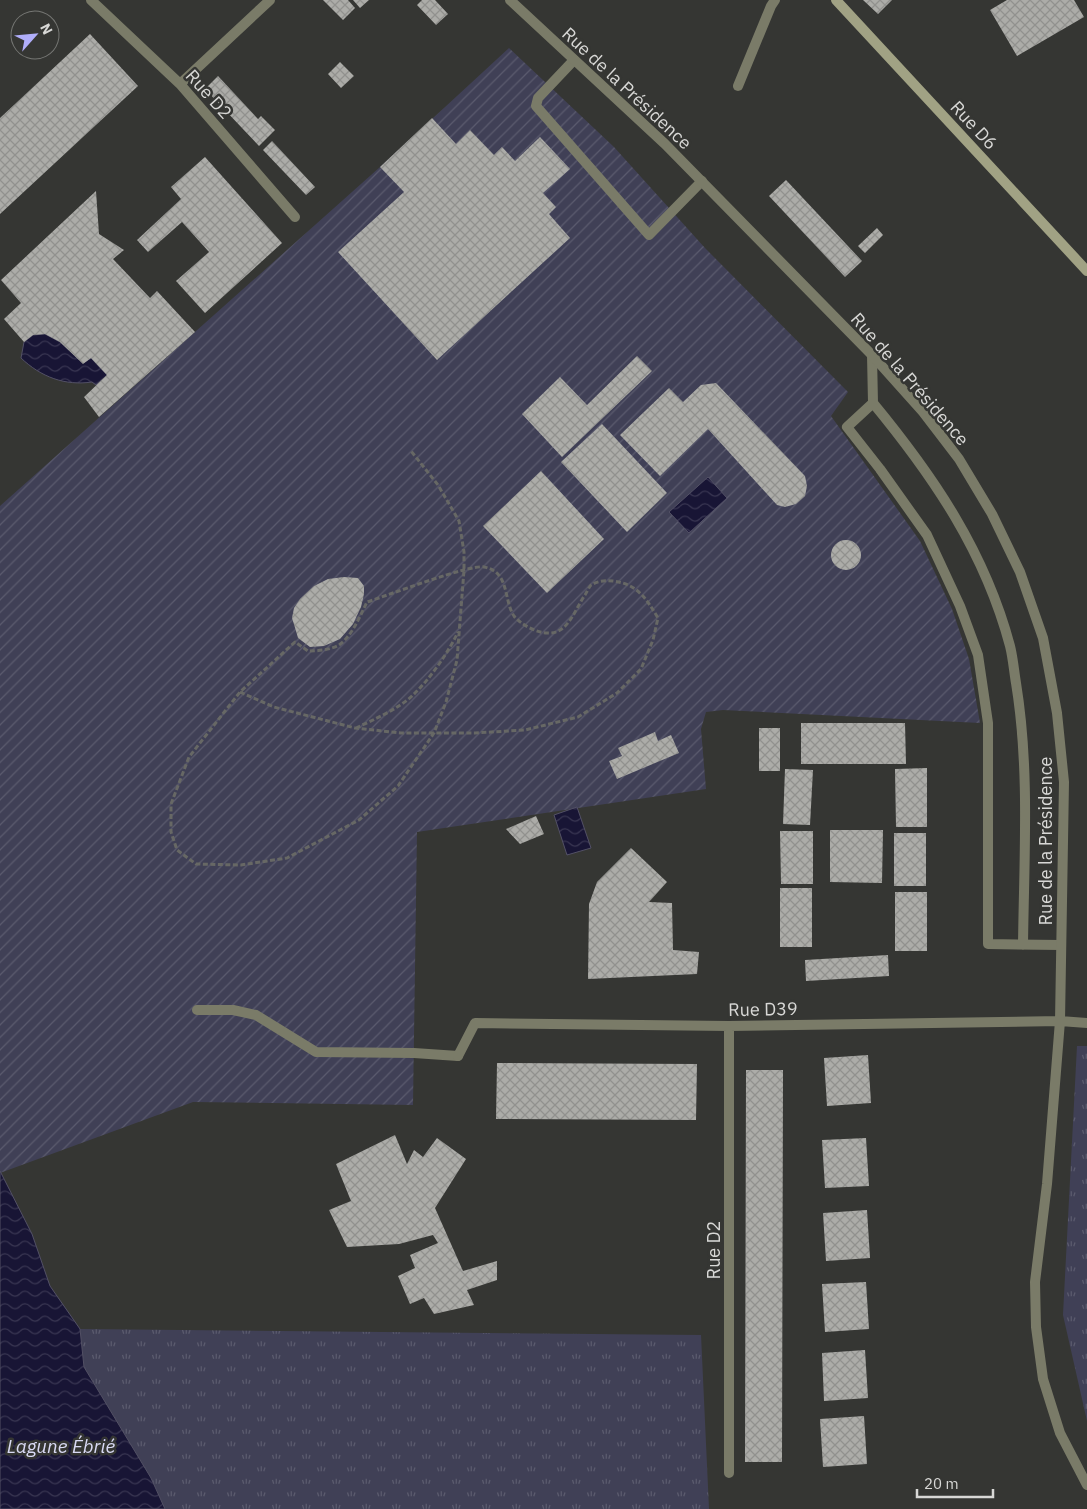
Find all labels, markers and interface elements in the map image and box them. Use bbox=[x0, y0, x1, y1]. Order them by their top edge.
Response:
north arrow bbox=[10, 10, 60, 60]
text: N bbox=[36, 20, 57, 38]
street label: Rue de la Présidence bbox=[557, 22, 697, 154]
street label: Rue D2 bbox=[181, 64, 237, 124]
street label: Rue D6 bbox=[946, 96, 1002, 154]
street label: Rue de la Présidence bbox=[846, 308, 974, 450]
street label: Rue de la Présidence bbox=[1034, 756, 1057, 925]
street label: Rue D39 bbox=[728, 997, 798, 1021]
street label: Rue D2 bbox=[702, 1221, 725, 1279]
water label: Lagune Ébrié bbox=[7, 1434, 115, 1458]
scale bar bbox=[917, 1466, 993, 1498]
text: 20 m bbox=[924, 1474, 959, 1493]

